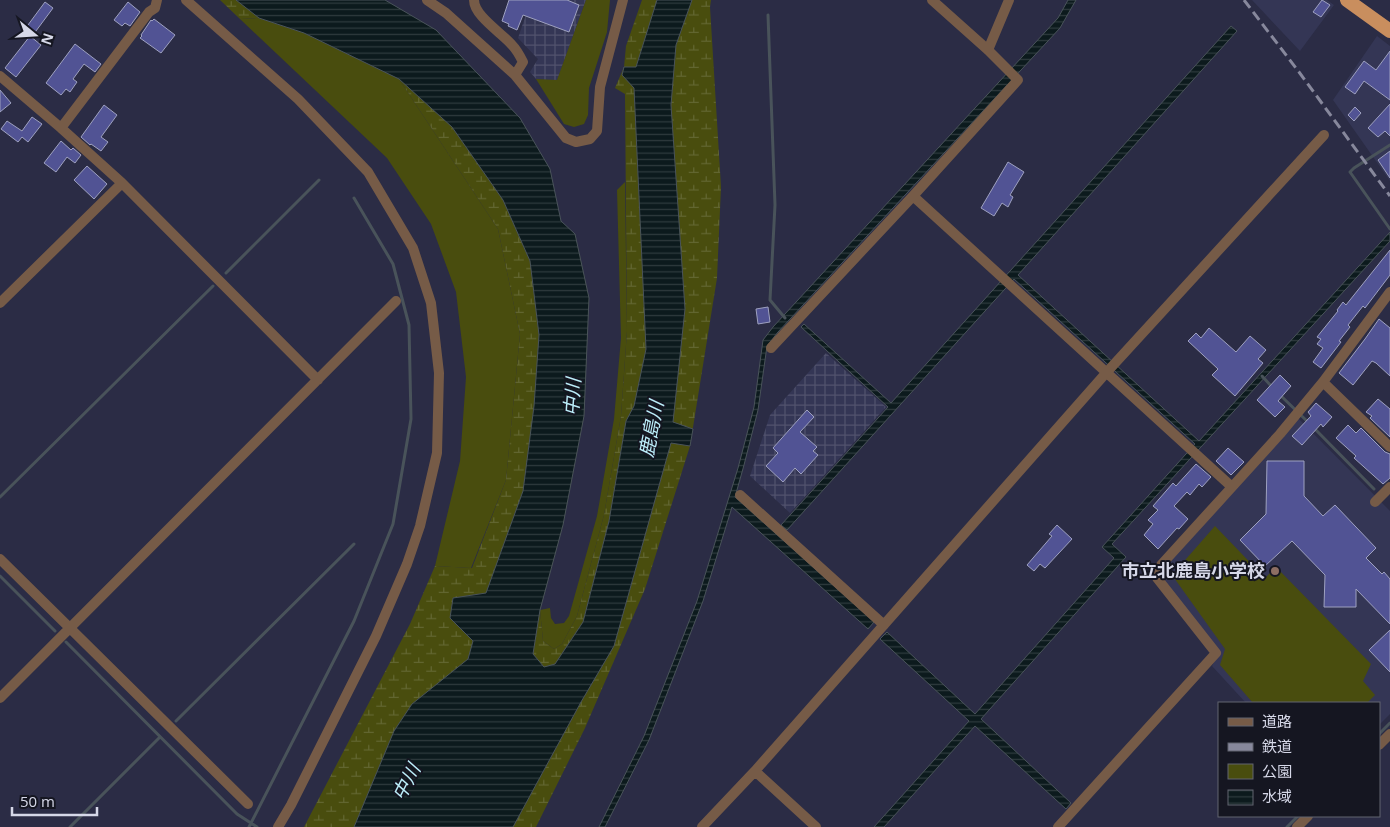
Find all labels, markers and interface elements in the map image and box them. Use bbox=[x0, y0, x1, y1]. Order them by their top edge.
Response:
north arrow bbox=[10, 10, 60, 60]
text: N bbox=[37, 31, 59, 48]
water label: 中川 bbox=[558, 375, 586, 417]
water label: 鹿島川 bbox=[633, 397, 670, 459]
place label: 市立北鹿島小学校 bbox=[1121, 558, 1265, 582]
marker: 市立北鹿島小学校 bbox=[1269, 565, 1281, 577]
legend bbox=[1218, 702, 1380, 817]
text: 道路 bbox=[1262, 711, 1292, 731]
text: 鉄道 bbox=[1262, 736, 1292, 756]
water label: 中川 bbox=[386, 757, 427, 805]
text: 公園 bbox=[1262, 761, 1292, 781]
scale bar bbox=[12, 784, 98, 816]
text: 水域 bbox=[1262, 786, 1292, 806]
text: 50 m bbox=[20, 791, 55, 811]

